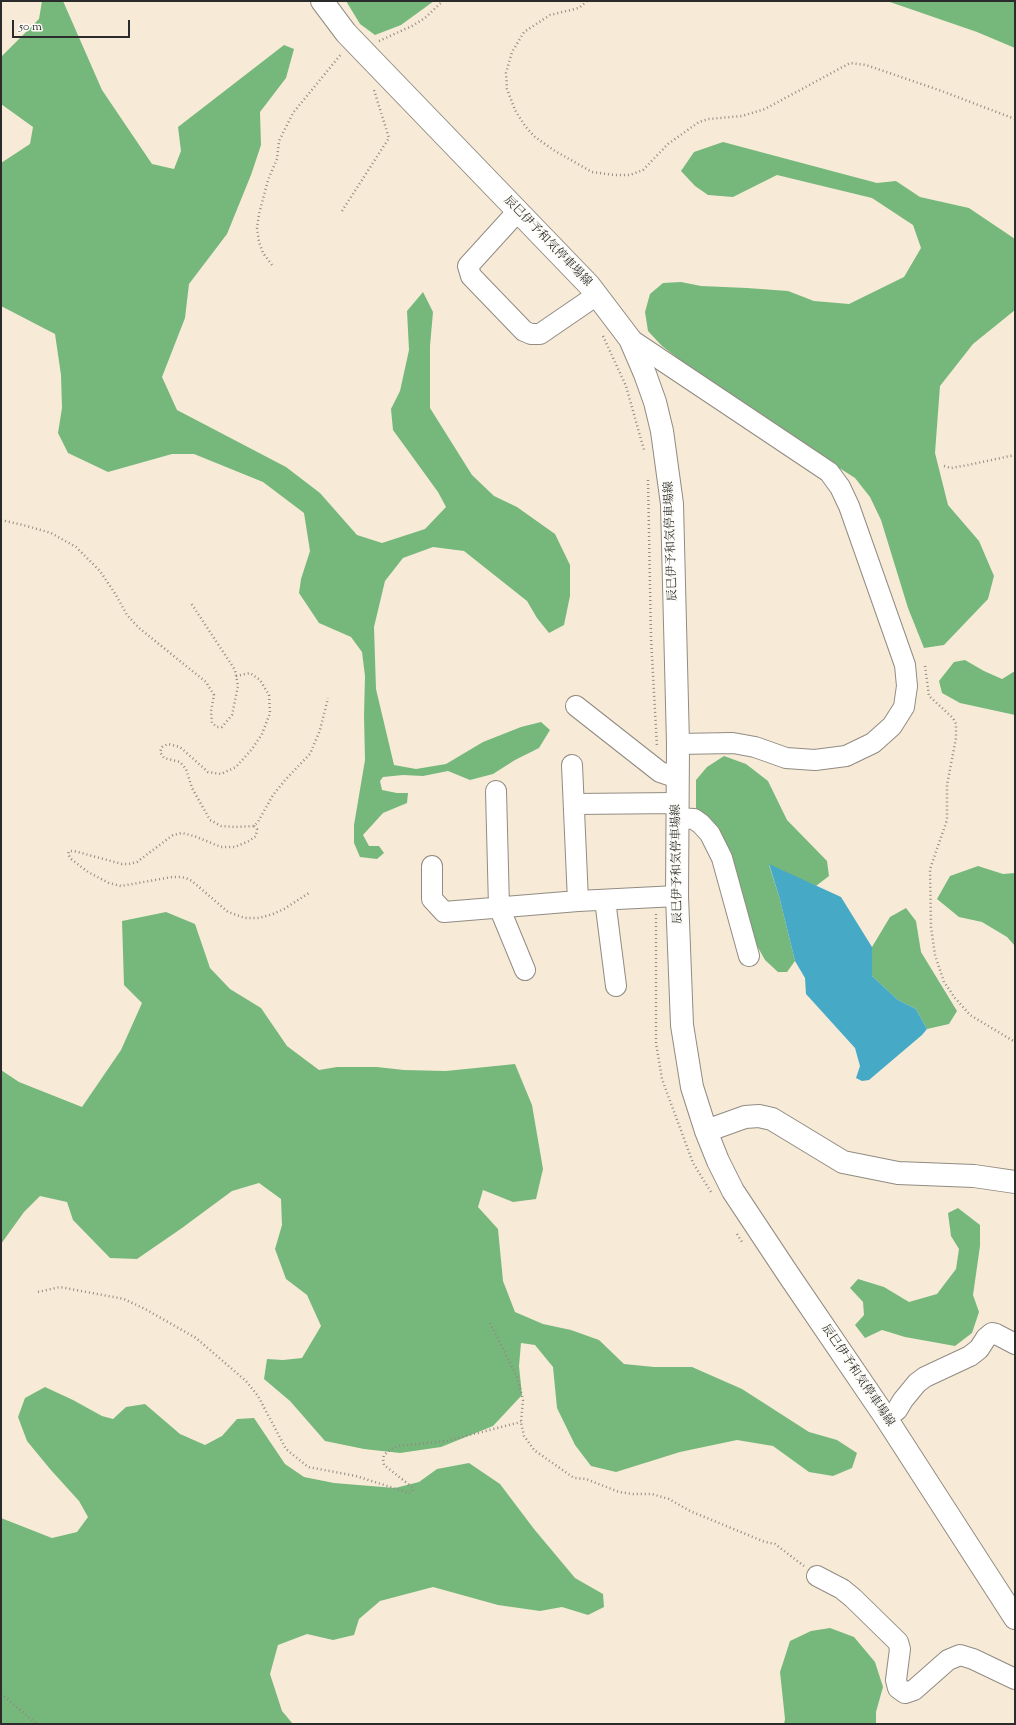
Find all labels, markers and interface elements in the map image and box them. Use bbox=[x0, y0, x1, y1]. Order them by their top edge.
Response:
scale bar bbox=[14, 12, 132, 38]
text: 50 m bbox=[19, 18, 42, 36]
street label: 辰巳伊予和気停車場線 bbox=[500, 194, 594, 290]
street label: 辰巳伊予和気停車場線 bbox=[663, 481, 681, 601]
street label: 辰巳伊予和気停車場線 bbox=[670, 804, 686, 924]
street label: 辰巳伊予和気停車場線 bbox=[817, 1322, 897, 1430]

